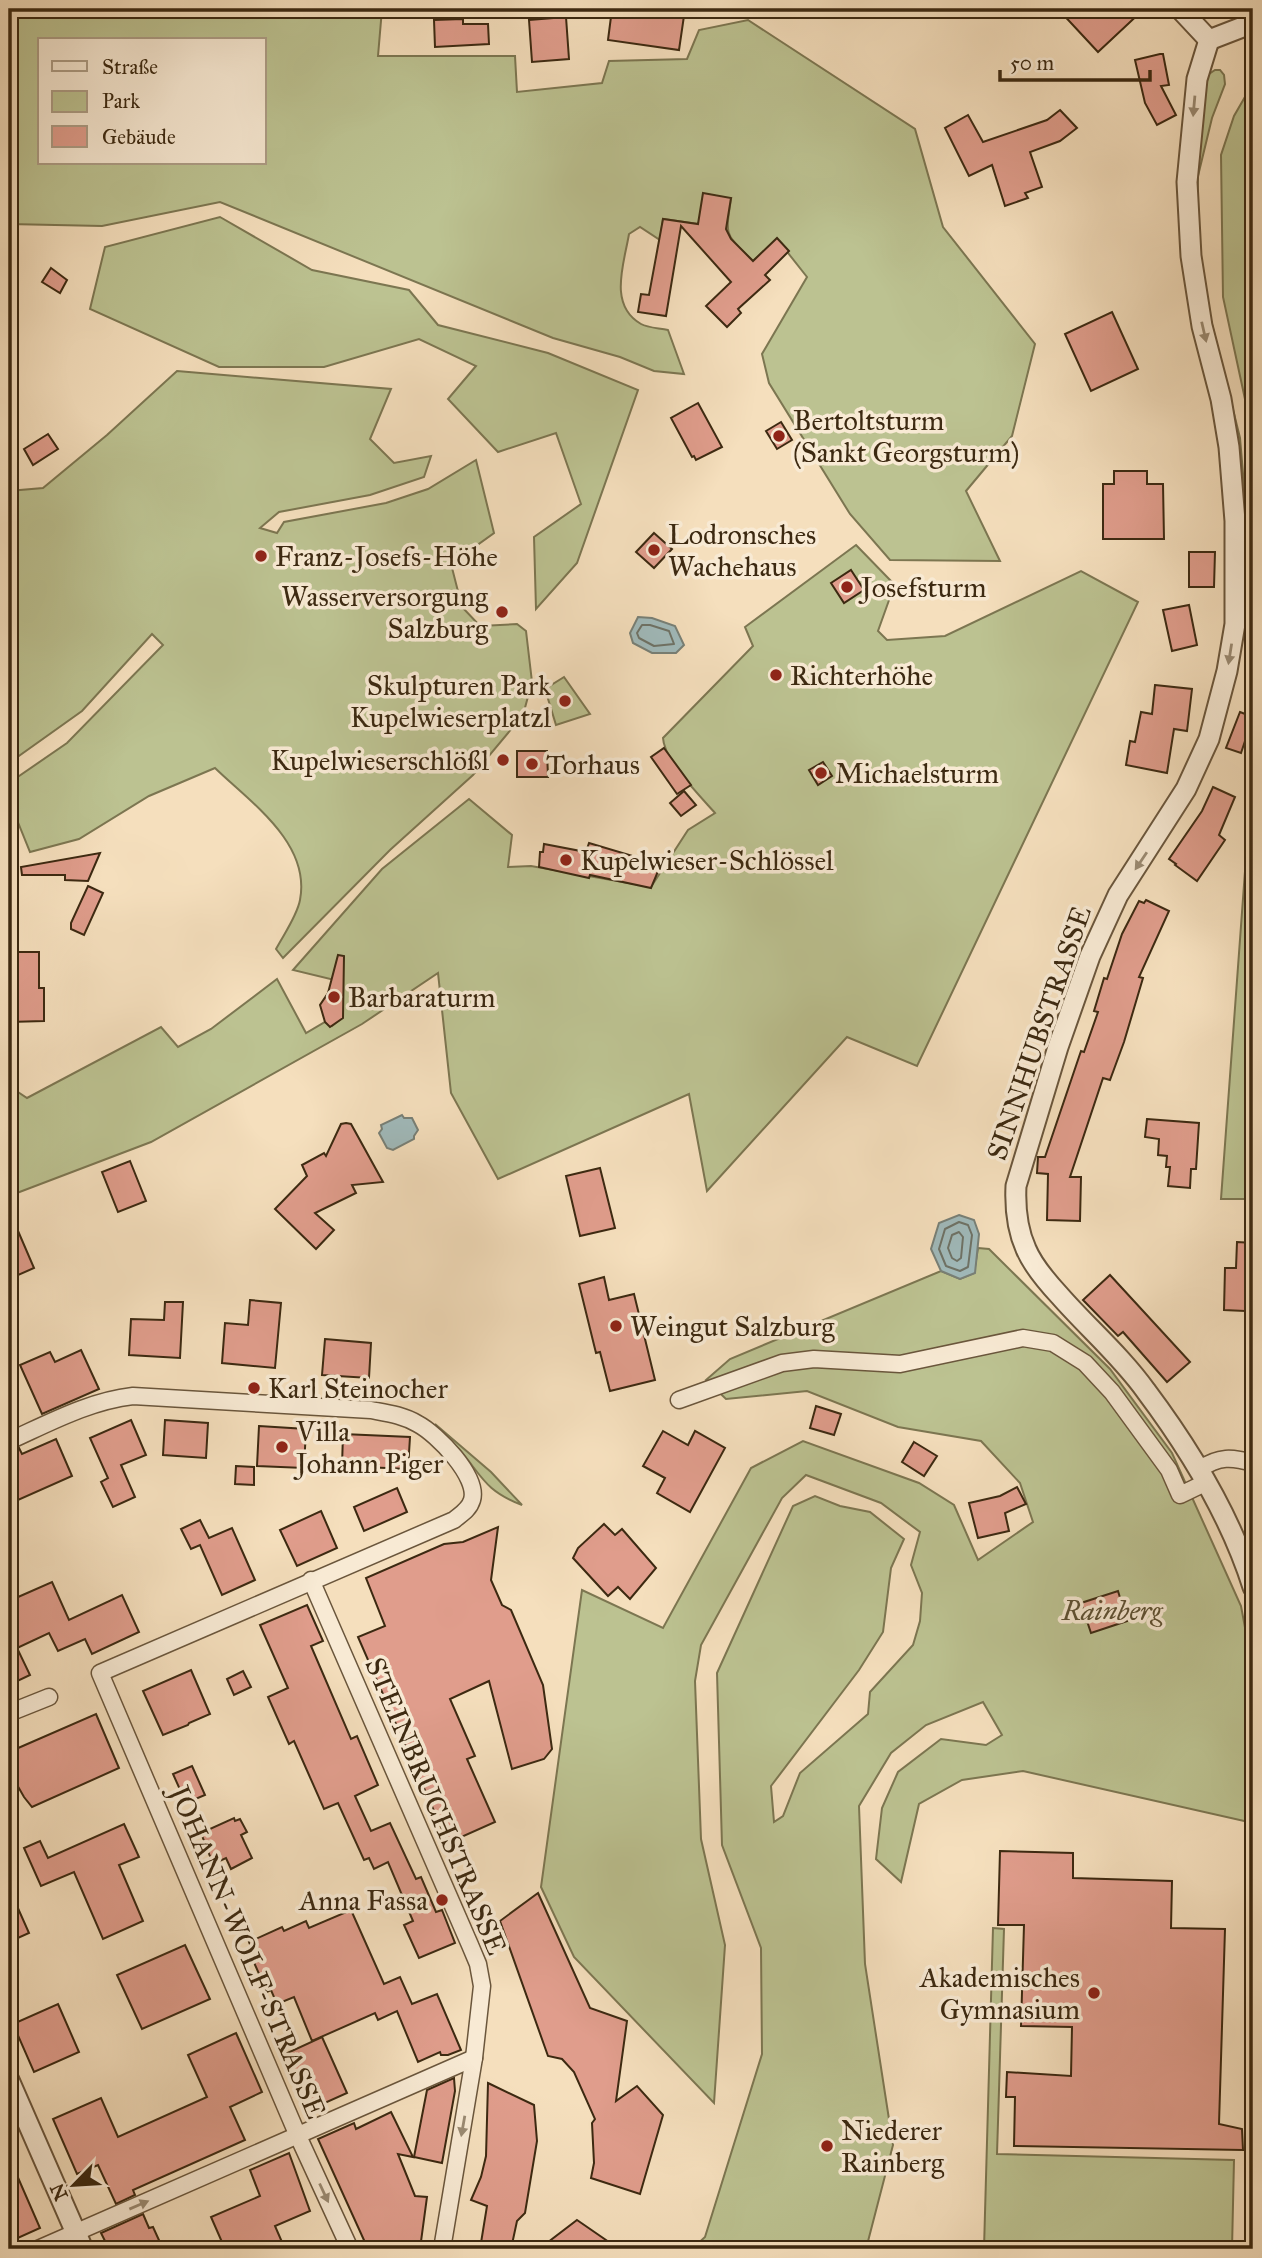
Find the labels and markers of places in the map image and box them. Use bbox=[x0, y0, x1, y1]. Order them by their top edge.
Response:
place label: Bertoltsturm (Sankt Georgsturm) bbox=[793, 403, 1020, 470]
marker: Bertoltsturm (Sankt Georgsturm) bbox=[771, 428, 787, 444]
place label: Lodronsches Wachehaus bbox=[668, 517, 816, 584]
place label: Franz-Josefs-Höhe bbox=[275, 539, 498, 574]
marker: Lodronsches Wachehaus bbox=[646, 542, 662, 558]
marker: Franz-Josefs-Höhe bbox=[253, 548, 269, 564]
place label: Josefsturm bbox=[858, 570, 986, 605]
place label: Wasserversorgung Salzburg bbox=[281, 579, 489, 646]
marker: Josefsturm bbox=[839, 579, 855, 595]
marker: Wasserversorgung Salzburg bbox=[494, 604, 510, 620]
place label: Richterhöhe bbox=[790, 658, 933, 693]
marker: Richterhöhe bbox=[768, 667, 784, 683]
place label: Skulpturen Park Kupelwieserplatzl bbox=[350, 668, 551, 735]
marker: Skulpturen Park Kupelwieserplatzl bbox=[557, 693, 573, 709]
place label: Kupelwieserschlößl bbox=[270, 743, 489, 778]
place label: Torhaus bbox=[546, 747, 640, 782]
marker: Kupelwieserschlößl bbox=[495, 752, 511, 768]
marker: Torhaus bbox=[524, 756, 540, 772]
place label: Michaelsturm bbox=[835, 756, 999, 791]
marker: Michaelsturm bbox=[813, 765, 829, 781]
place label: Kupelwieser-Schlössel bbox=[580, 843, 834, 878]
marker: Kupelwieser-Schlössel bbox=[558, 852, 574, 868]
place label: Barbaraturm bbox=[348, 980, 495, 1015]
marker: Barbaraturm bbox=[326, 989, 342, 1005]
place label: Weingut Salzburg bbox=[630, 1309, 836, 1344]
marker: Weingut Salzburg bbox=[608, 1318, 624, 1334]
place label: Karl Steinocher bbox=[268, 1371, 448, 1406]
marker: Karl Steinocher bbox=[246, 1380, 262, 1396]
place label: Villa Johann Piger bbox=[293, 1414, 444, 1481]
marker: Villa Johann Piger bbox=[274, 1439, 290, 1455]
place label: Anna Fassa bbox=[298, 1883, 428, 1918]
marker: Anna Fassa bbox=[434, 1892, 450, 1908]
place label: Akademisches Gymnasium bbox=[919, 1960, 1080, 2027]
marker: Akademisches Gymnasium bbox=[1086, 1985, 1102, 2001]
place label: Niederer Rainberg bbox=[841, 2113, 945, 2180]
marker: Niederer Rainberg bbox=[819, 2138, 835, 2154]

